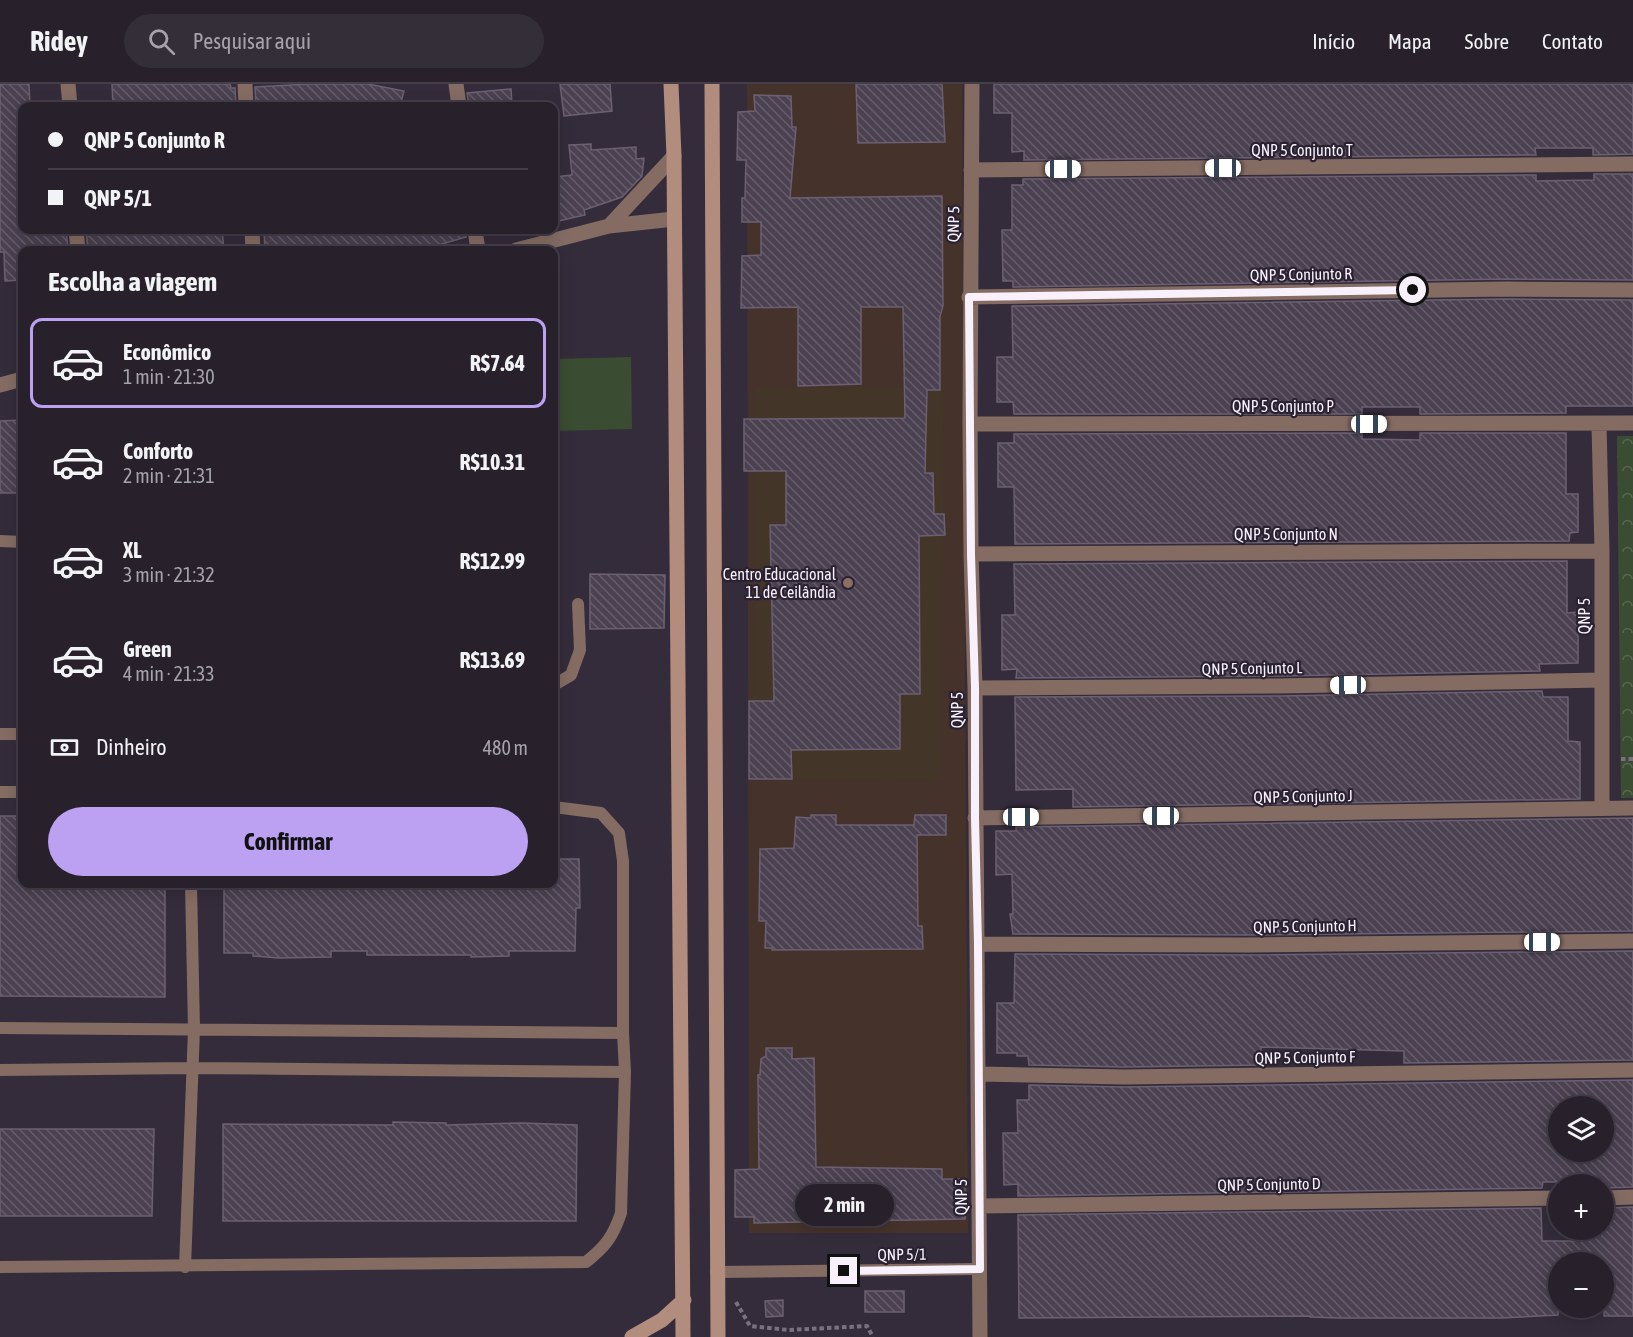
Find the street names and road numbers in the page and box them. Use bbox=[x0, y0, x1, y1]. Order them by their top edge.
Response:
street label: QNP 5 Conjunto T bbox=[1251, 141, 1353, 160]
street label: QNP 5 bbox=[944, 206, 962, 242]
street label: QNP 5 Conjunto R bbox=[1250, 264, 1352, 285]
street label: QNP 5 Conjunto P bbox=[1232, 397, 1334, 416]
street label: QNP 5 Conjunto N bbox=[1234, 525, 1338, 544]
street label: QNP 5 bbox=[1575, 598, 1593, 634]
street label: QNP 5 Conjunto L bbox=[1202, 658, 1303, 679]
street label: QNP 5 bbox=[948, 692, 966, 728]
street label: QNP 5 Conjunto J bbox=[1253, 786, 1353, 807]
street label: QNP 5 Conjunto H bbox=[1253, 916, 1357, 937]
street label: QNP 5 Conjunto F bbox=[1254, 1047, 1356, 1068]
street label: QNP 5 Conjunto D bbox=[1217, 1174, 1321, 1195]
street label: QNP 5 bbox=[952, 1179, 970, 1215]
street label: QNP 5/1 bbox=[877, 1245, 927, 1263]

